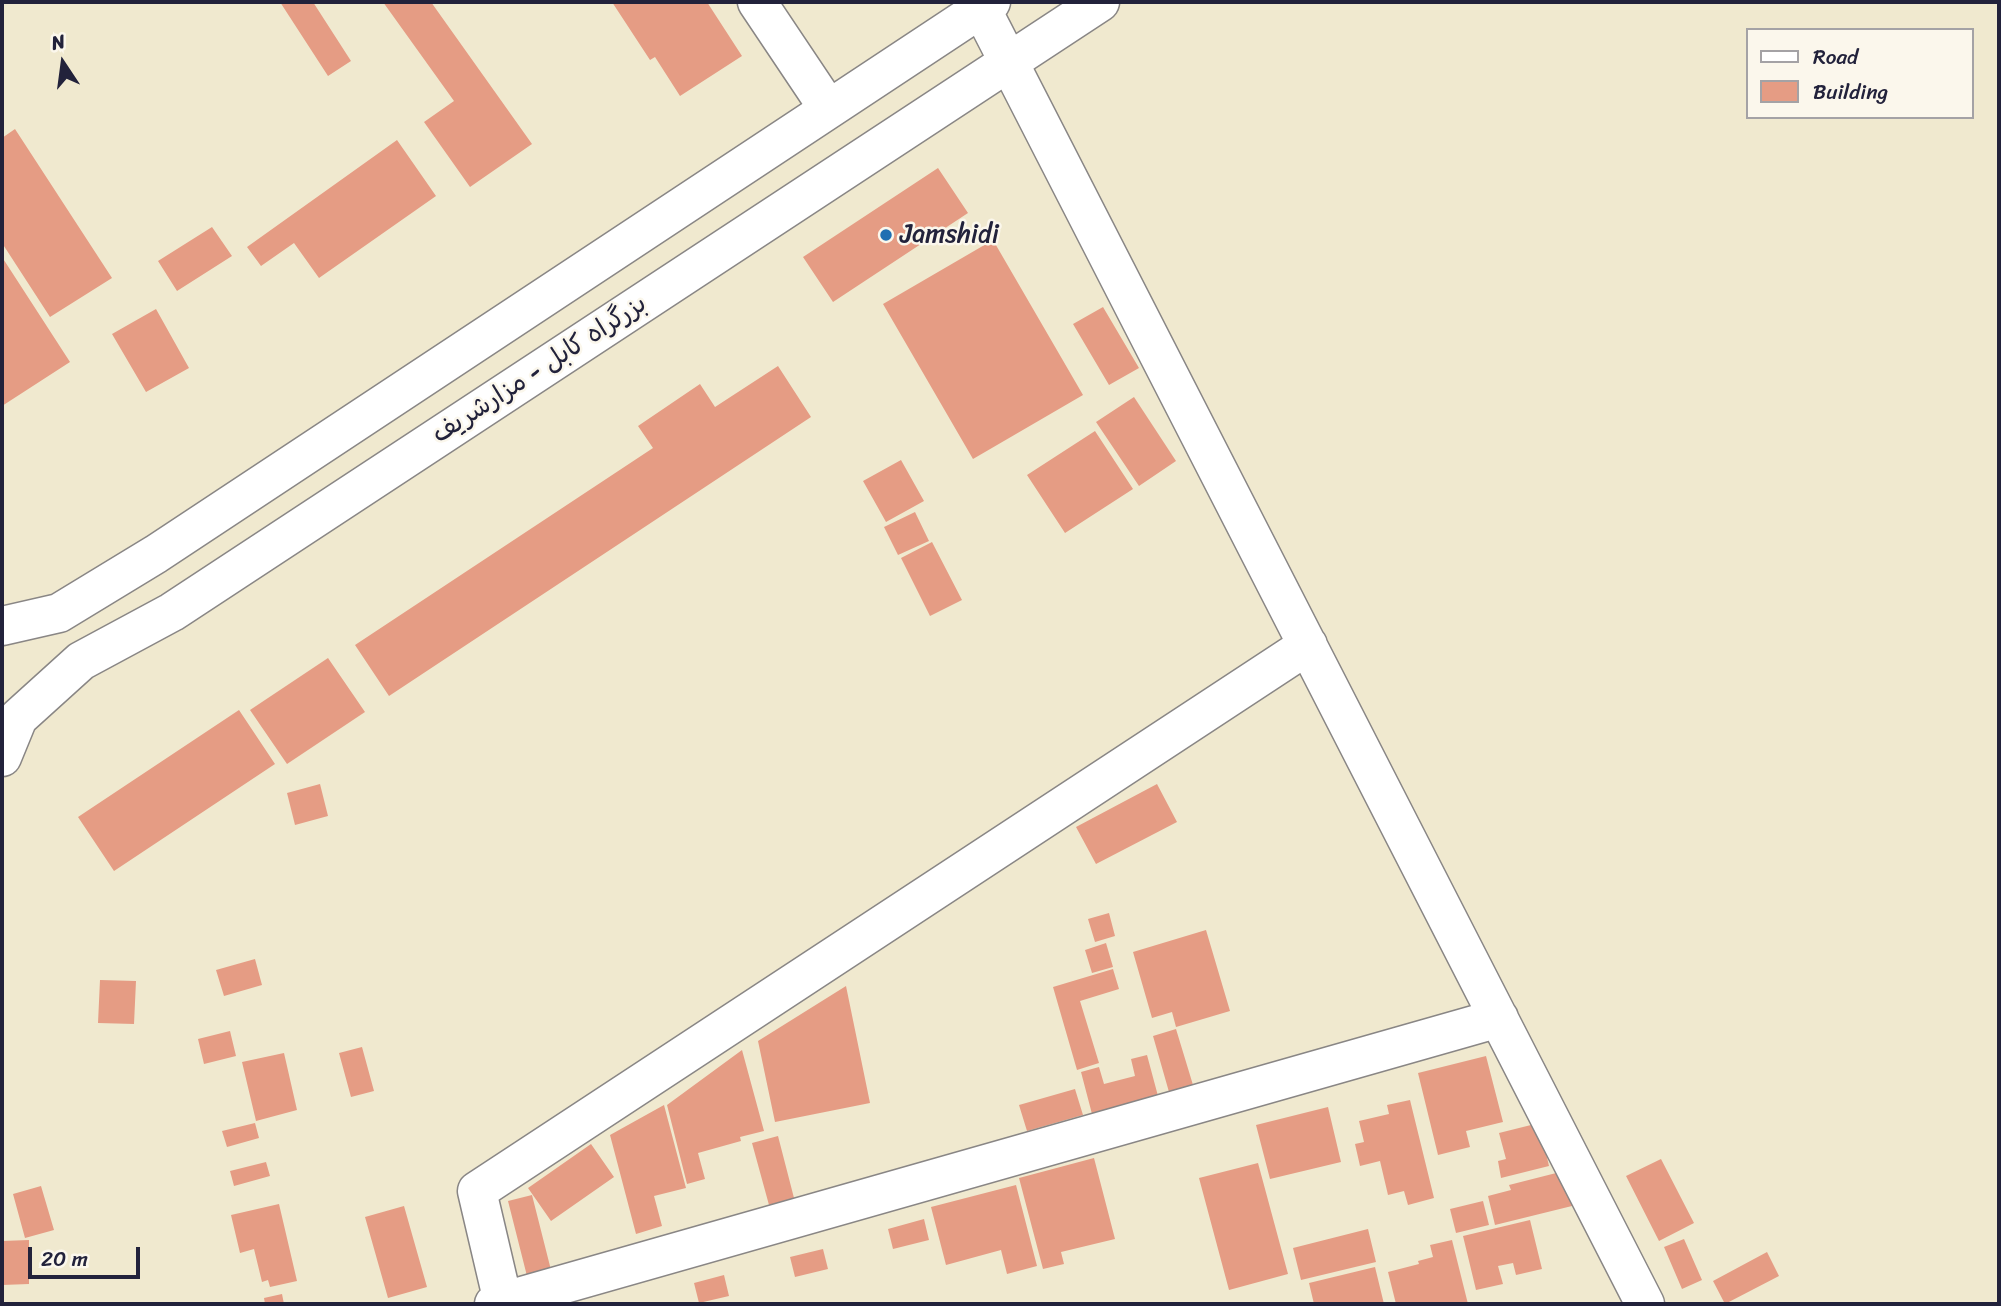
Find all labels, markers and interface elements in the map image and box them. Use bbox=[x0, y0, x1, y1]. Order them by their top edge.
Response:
text: N bbox=[48, 24, 68, 60]
north arrow bbox=[28, 28, 98, 98]
legend bbox=[1745, 28, 1973, 119]
text: Road bbox=[1813, 38, 1858, 76]
text: Building bbox=[1813, 73, 1888, 111]
place label: Jamshidi bbox=[900, 219, 999, 251]
marker: Jamshidi bbox=[878, 227, 894, 243]
street label: بزرگراه کابل - مزارشریف bbox=[427, 289, 653, 451]
scale bar bbox=[32, 1232, 144, 1276]
text: 20 m bbox=[41, 1240, 88, 1278]

